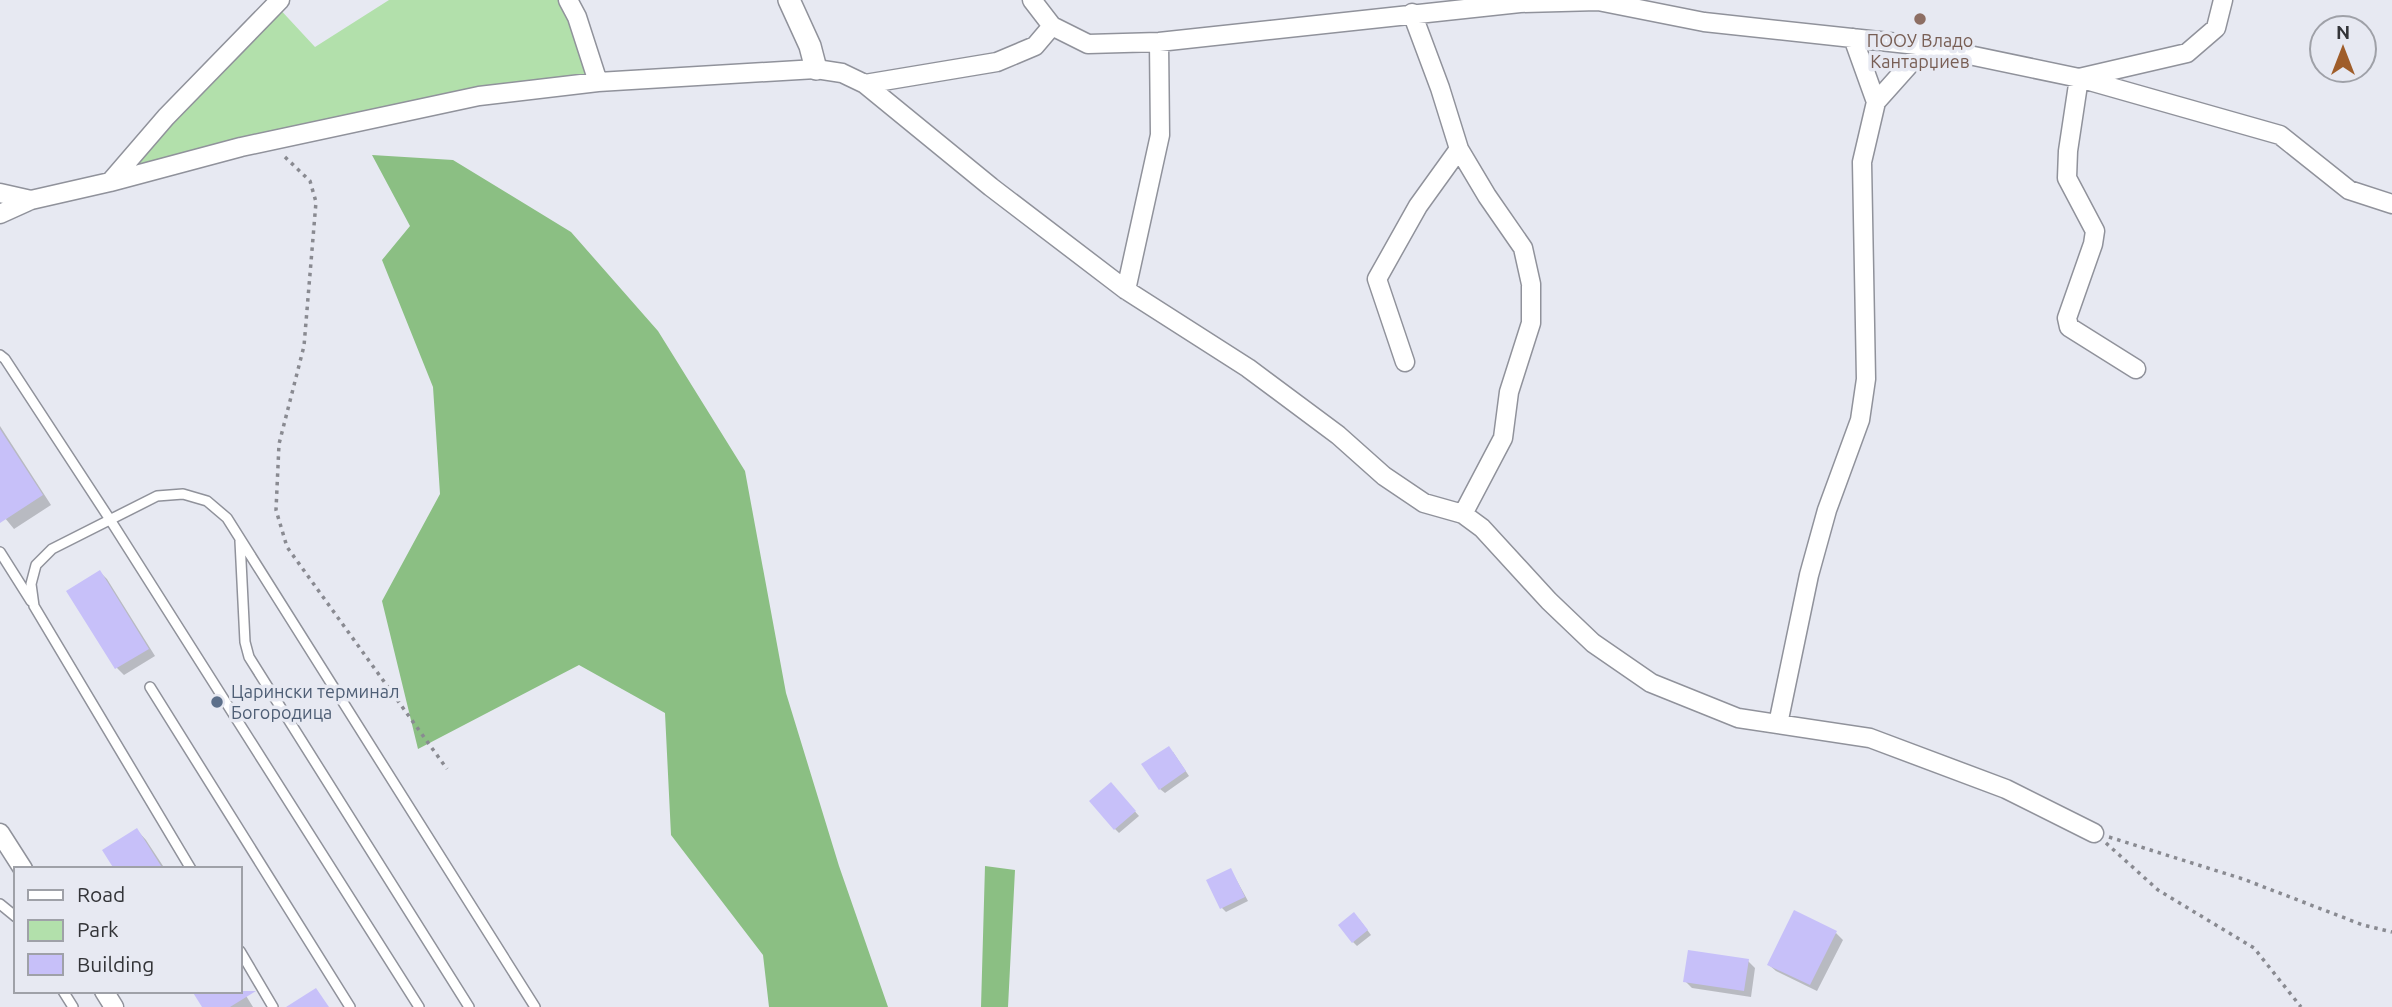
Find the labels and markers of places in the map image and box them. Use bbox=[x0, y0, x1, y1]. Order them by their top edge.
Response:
marker: ПООУ Владо Кантарџиев bbox=[1912, 11, 1928, 27]
place label: ПООУ Владо Кантарџиев bbox=[1867, 30, 1973, 71]
place label: Царински терминал Богородица bbox=[231, 681, 400, 722]
marker: Царински терминал Богородица bbox=[209, 694, 225, 710]

